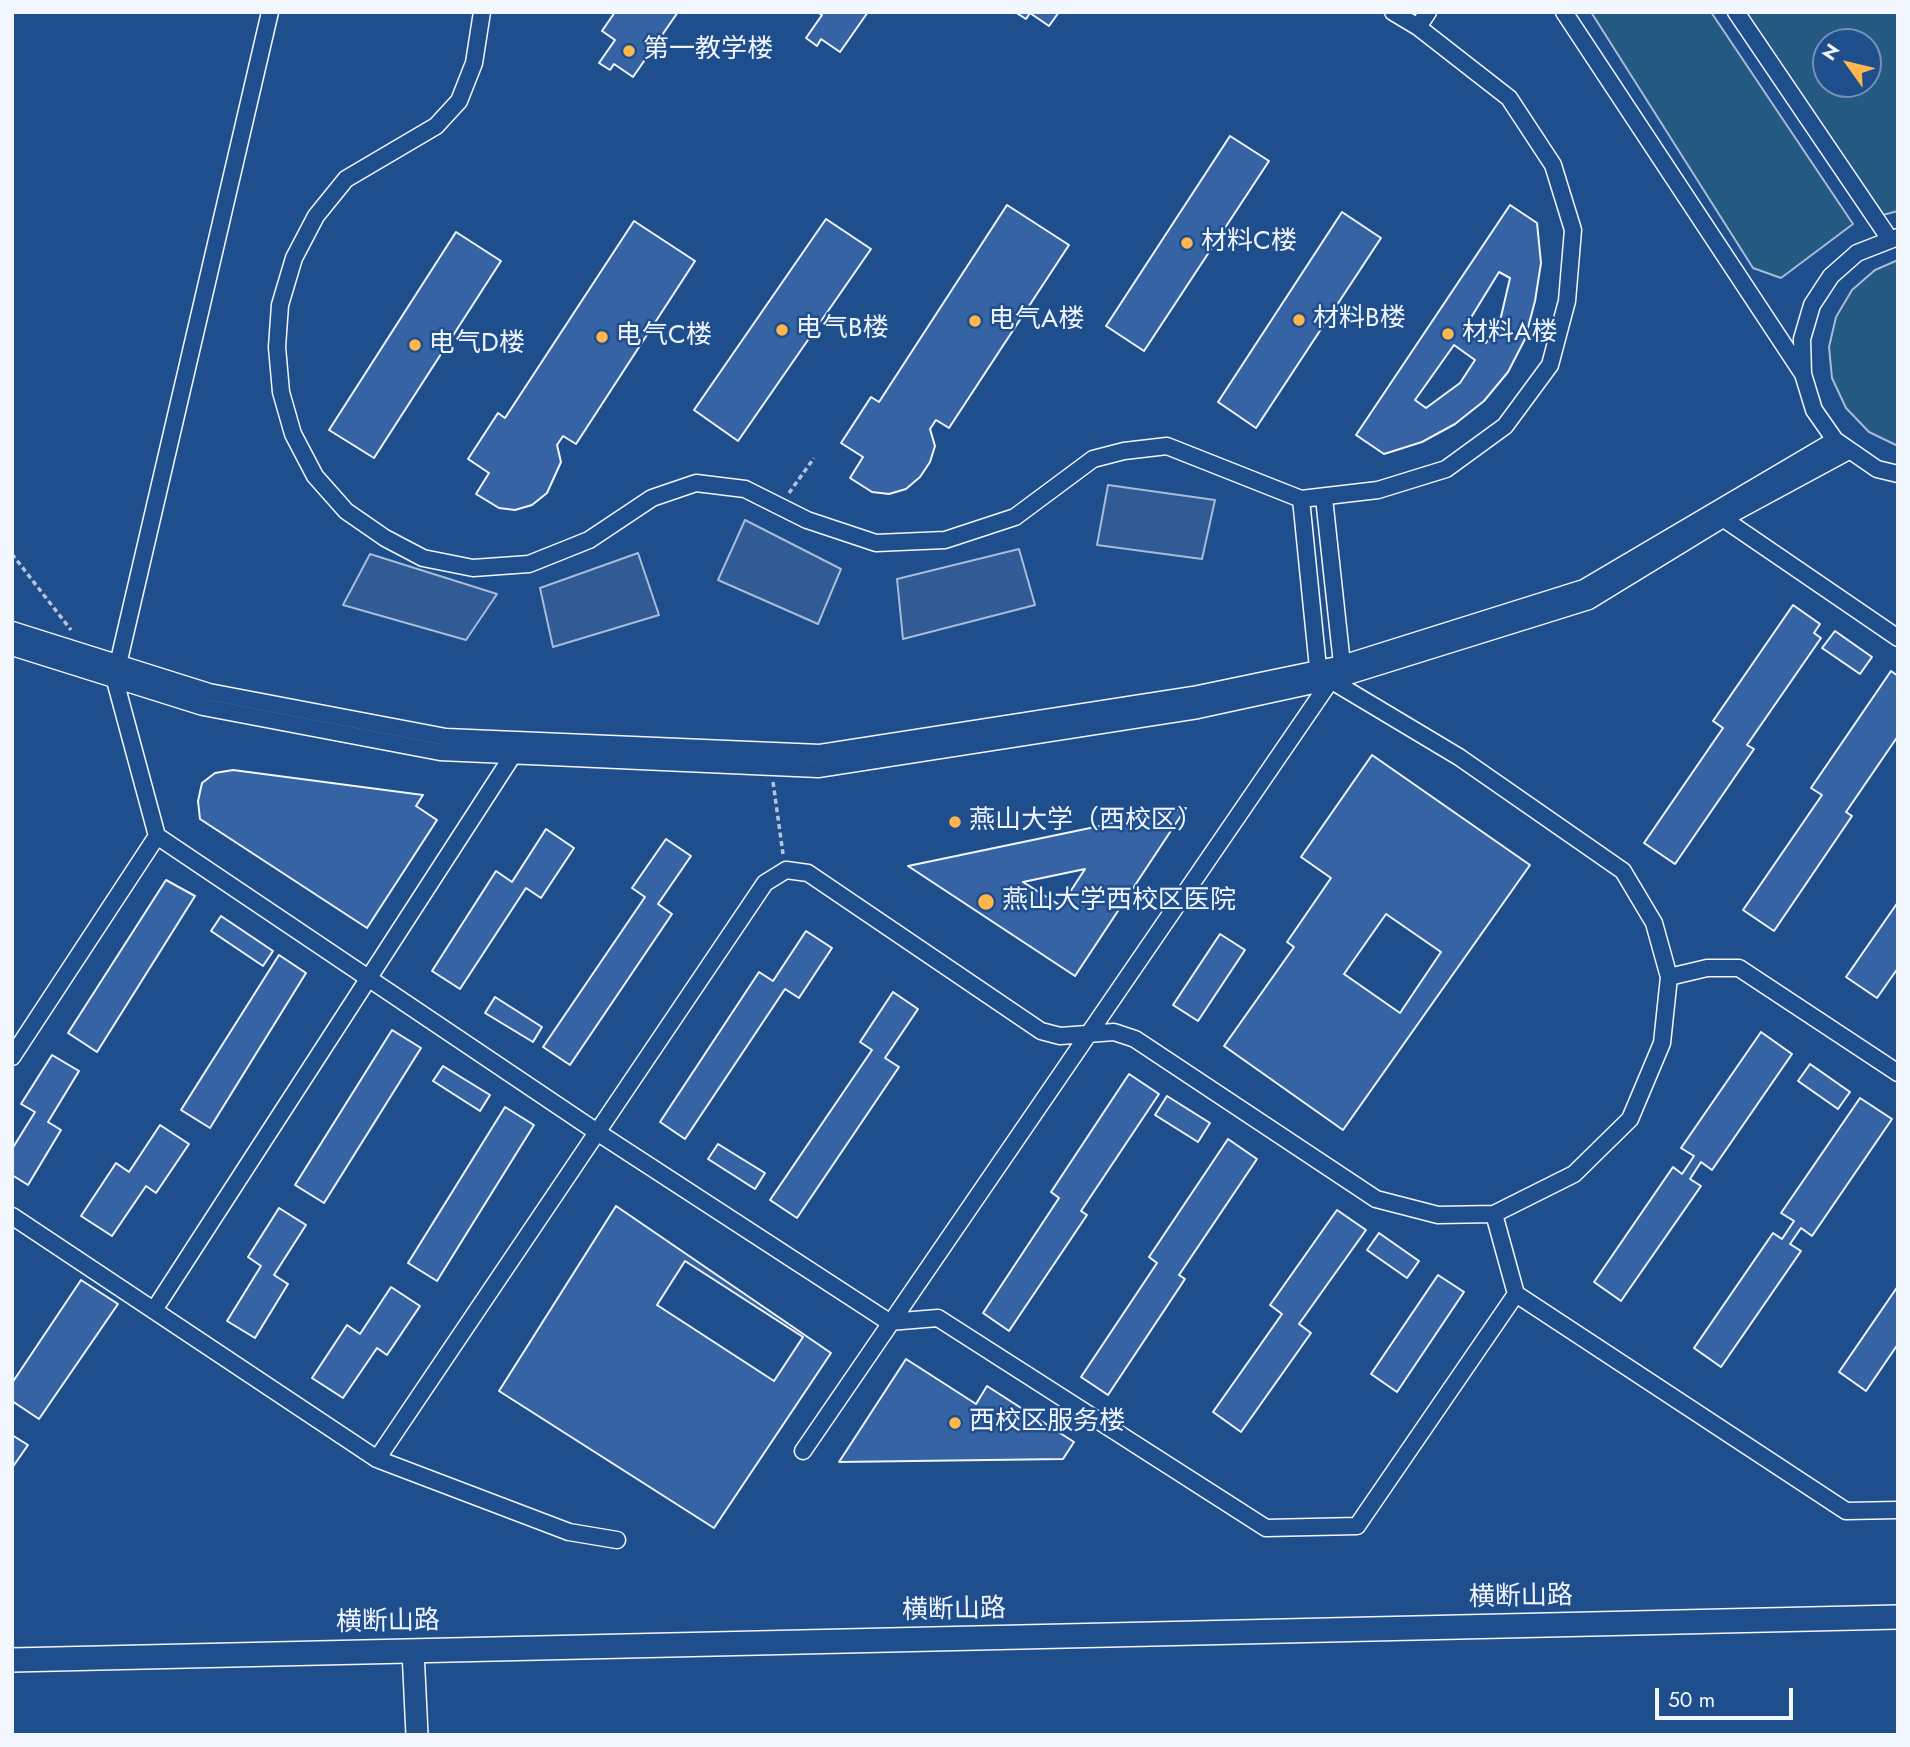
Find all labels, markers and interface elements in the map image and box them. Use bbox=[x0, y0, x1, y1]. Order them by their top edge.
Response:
north arrow bbox=[1812, 28, 1882, 98]
place label: 第一教学楼 bbox=[643, 35, 773, 67]
text: N bbox=[1815, 38, 1846, 66]
marker: 第一教学楼 bbox=[621, 43, 637, 59]
place label: 材料C楼 bbox=[1201, 227, 1297, 259]
marker: 材料C楼 bbox=[1179, 235, 1195, 251]
place label: 材料B楼 bbox=[1313, 304, 1406, 336]
place label: 电气A楼 bbox=[989, 305, 1084, 337]
marker: 材料B楼 bbox=[1291, 312, 1307, 328]
marker: 电气A楼 bbox=[967, 313, 983, 329]
place label: 电气B楼 bbox=[796, 314, 889, 346]
place label: 材料A楼 bbox=[1462, 318, 1557, 350]
place label: 电气C楼 bbox=[616, 321, 712, 353]
marker: 电气B楼 bbox=[774, 322, 790, 338]
marker: 材料A楼 bbox=[1440, 326, 1456, 342]
place label: 电气D楼 bbox=[429, 329, 525, 361]
marker: 电气C楼 bbox=[594, 329, 610, 345]
marker: 电气D楼 bbox=[407, 337, 423, 353]
place label: 燕山大学（西校区） bbox=[969, 806, 1203, 838]
marker: 燕山大学（西校区） bbox=[947, 814, 963, 830]
place label: 燕山大学西校区医院 bbox=[1002, 886, 1236, 918]
marker: 燕山大学西校区医院 bbox=[976, 892, 996, 912]
place label: 西校区服务楼 bbox=[969, 1407, 1125, 1439]
marker: 西校区服务楼 bbox=[947, 1415, 963, 1431]
street label: 横断山路 bbox=[1469, 1581, 1573, 1615]
street label: 横断山路 bbox=[902, 1594, 1006, 1628]
street label: 横断山路 bbox=[336, 1606, 440, 1640]
scale bar bbox=[1658, 1674, 1796, 1718]
text: 50 m bbox=[1668, 1685, 1715, 1715]

